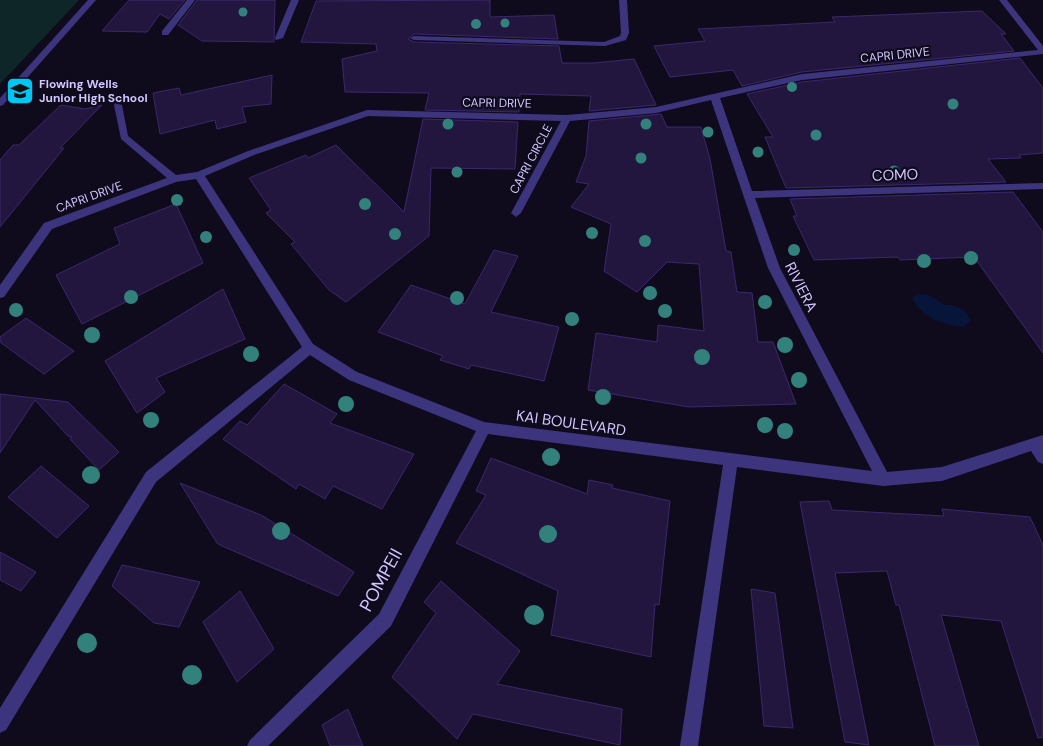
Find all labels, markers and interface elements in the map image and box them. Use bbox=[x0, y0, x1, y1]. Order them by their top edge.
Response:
street label: CAPRI DRIVE bbox=[860, 43, 931, 67]
school or university icon: Flowing Wells Junior High School bbox=[5, 76, 35, 106]
place label: Flowing Wells Junior High School bbox=[39, 76, 148, 106]
street label: CAPRI DRIVE bbox=[462, 94, 532, 112]
street label: CAPRI CIRCLE bbox=[506, 121, 556, 197]
street label: COMO bbox=[871, 164, 919, 186]
street label: CAPRI DRIVE bbox=[54, 178, 125, 216]
street label: RIVIERA bbox=[780, 259, 822, 315]
street label: KAI BOULEVARD bbox=[515, 405, 627, 441]
street label: POMPEII bbox=[354, 544, 408, 616]

